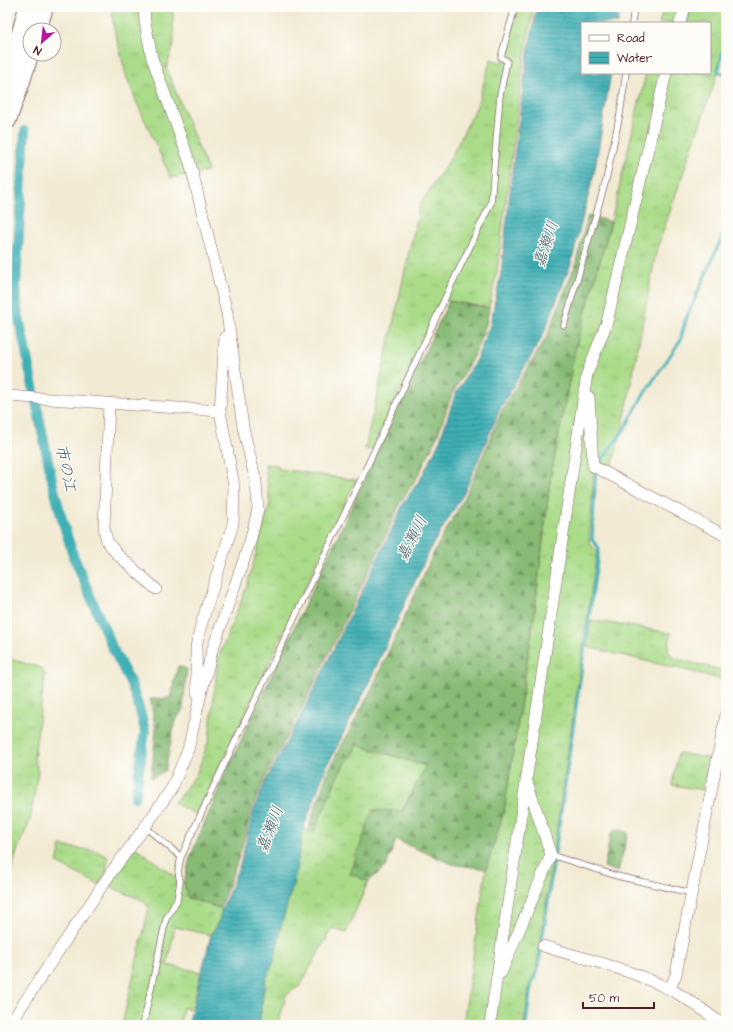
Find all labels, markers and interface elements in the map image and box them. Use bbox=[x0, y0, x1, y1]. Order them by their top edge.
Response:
north arrow bbox=[22, 22, 62, 62]
legend bbox=[581, 22, 711, 74]
text: Road bbox=[617, 30, 645, 47]
text: N bbox=[31, 42, 44, 59]
text: Water bbox=[617, 50, 653, 67]
water label: 嘉瀬川 bbox=[528, 218, 564, 270]
water label: 市の江 bbox=[50, 442, 82, 495]
water label: 嘉瀬川 bbox=[391, 512, 433, 564]
water label: 嘉瀬川 bbox=[251, 803, 289, 855]
scale bar bbox=[583, 984, 654, 1010]
text: 50 m bbox=[589, 990, 620, 1007]

